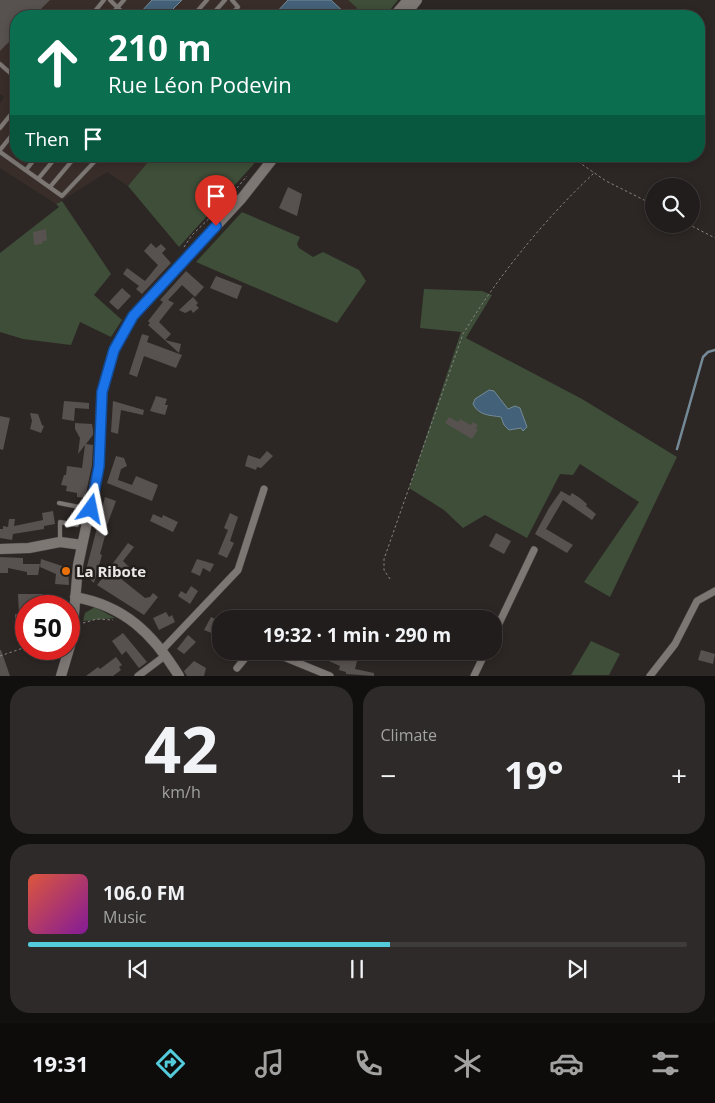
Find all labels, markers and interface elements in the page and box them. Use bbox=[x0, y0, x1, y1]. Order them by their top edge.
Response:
text: 210 m bbox=[108, 24, 212, 71]
icon: ahead bbox=[25, 30, 90, 95]
text: Rue Léon Podevin bbox=[108, 69, 292, 99]
icon: arrive bbox=[79, 125, 107, 153]
text: Then bbox=[25, 126, 69, 152]
pin bbox=[195, 175, 237, 226]
map controls bbox=[645, 178, 700, 233]
button: search bbox=[645, 178, 700, 233]
icon: arrive bbox=[202, 182, 230, 210]
position arrow bbox=[64, 482, 116, 534]
place label: La Ribote bbox=[76, 561, 146, 581]
marker: La Ribote bbox=[60, 565, 72, 577]
speed limit sign: 50 bbox=[15, 595, 80, 660]
text: 19:32 · 1 min · 290 m bbox=[263, 622, 451, 648]
text: 42 bbox=[144, 704, 218, 792]
text: Climate bbox=[381, 724, 437, 746]
text: 19° bbox=[504, 748, 564, 800]
text: − bbox=[381, 756, 397, 794]
text: + bbox=[671, 756, 687, 794]
text: km/h bbox=[162, 781, 201, 803]
text: 106.0 FM bbox=[103, 880, 185, 906]
text: Music bbox=[103, 906, 147, 928]
icon: previous bbox=[124, 955, 152, 983]
icon: pause bbox=[343, 955, 371, 983]
icon: next bbox=[563, 955, 591, 983]
icon: directions bbox=[153, 1046, 188, 1081]
icon: music bbox=[252, 1046, 287, 1081]
icon: phone bbox=[351, 1046, 386, 1081]
icon: climate bbox=[450, 1046, 485, 1081]
icon: car bbox=[549, 1046, 584, 1081]
icon: filters bbox=[648, 1046, 683, 1081]
text: 19:31 bbox=[32, 1048, 89, 1078]

